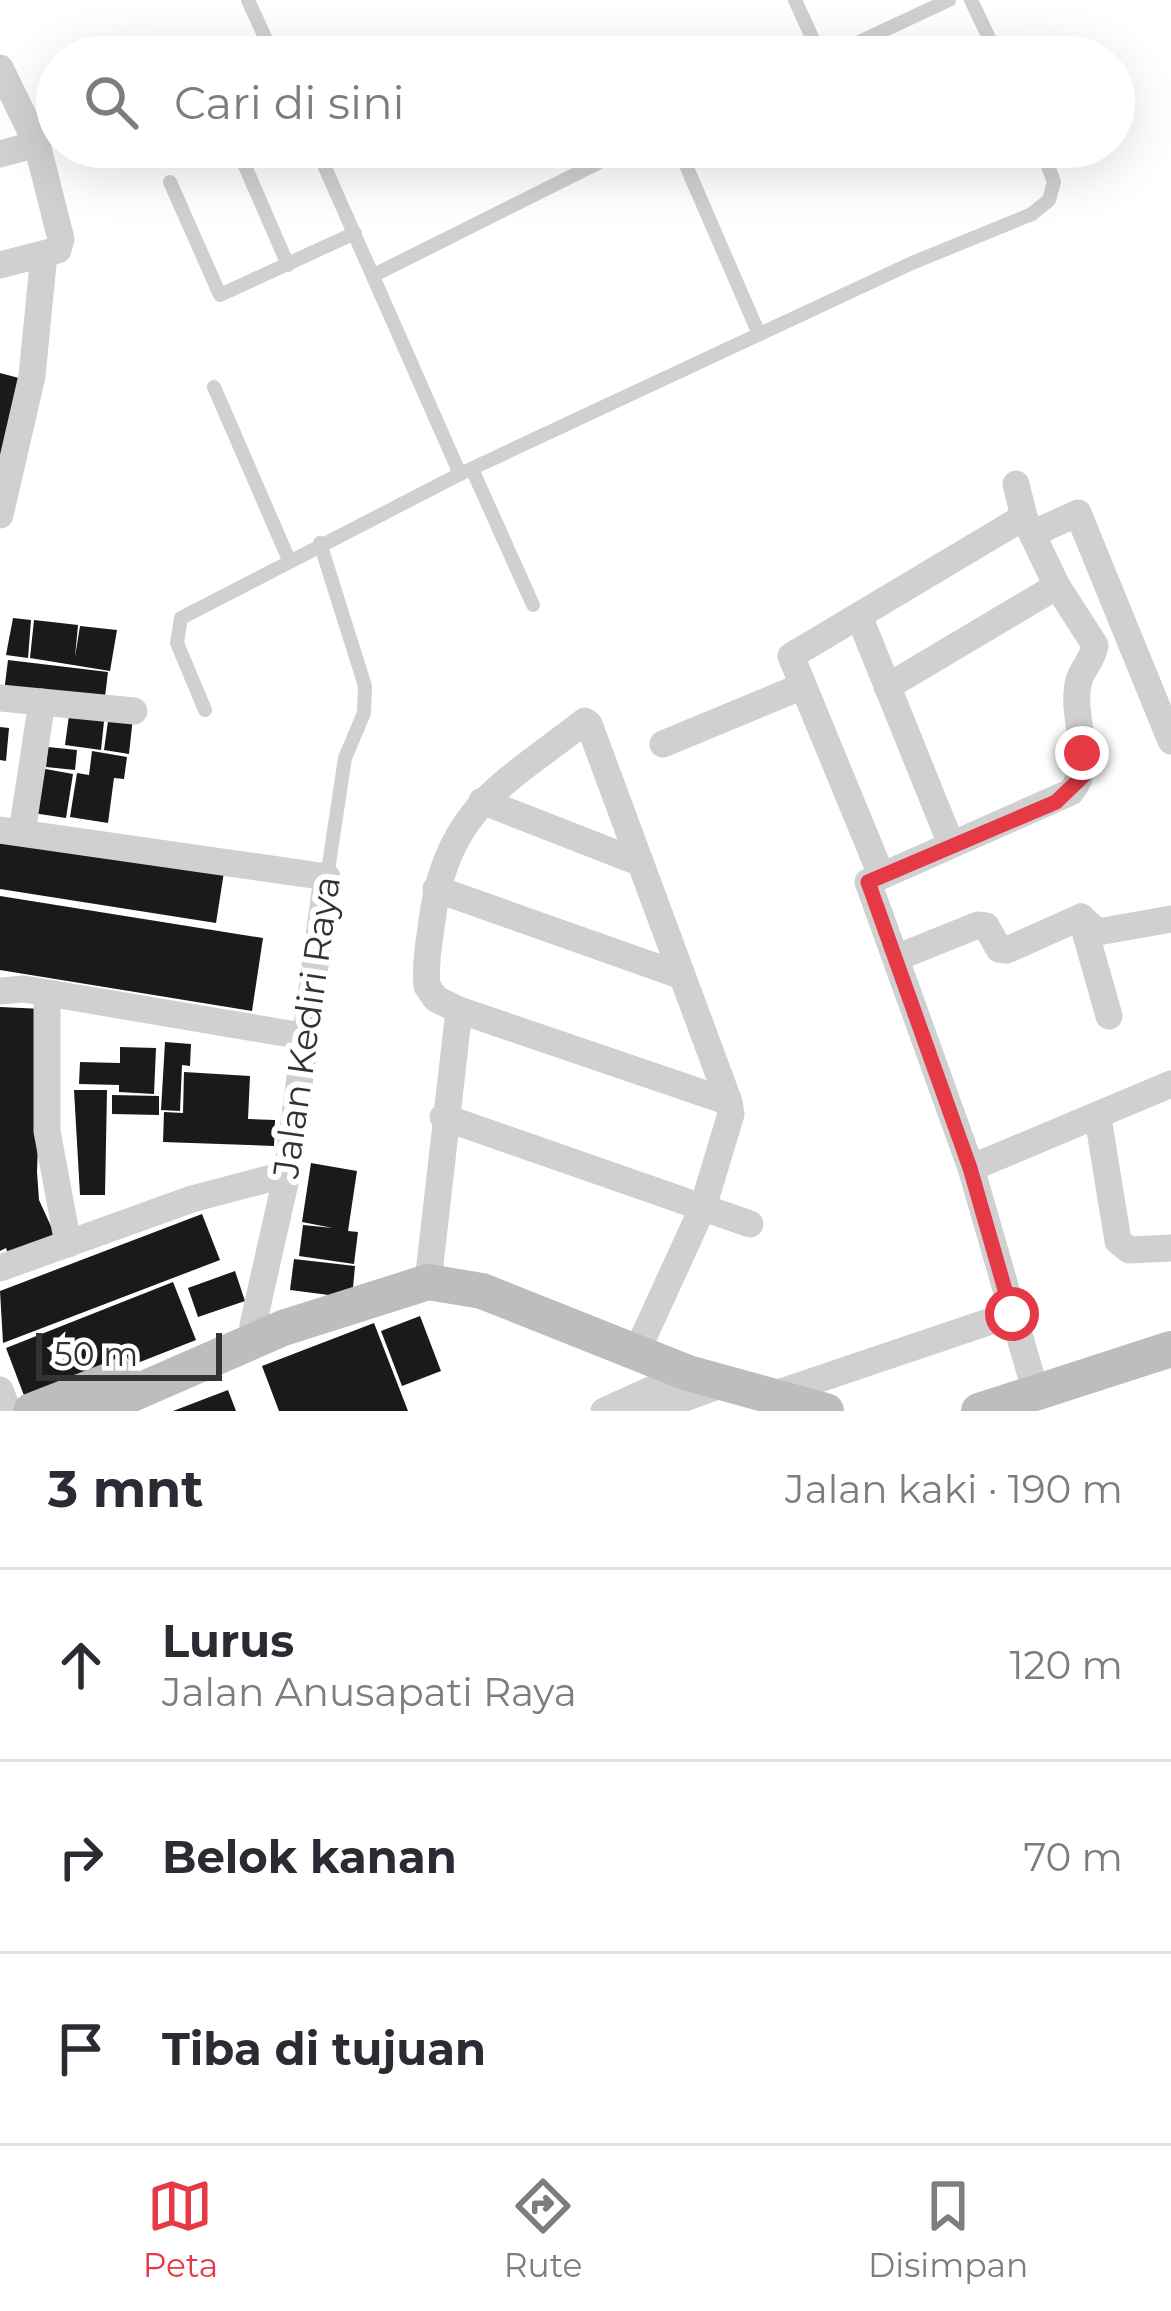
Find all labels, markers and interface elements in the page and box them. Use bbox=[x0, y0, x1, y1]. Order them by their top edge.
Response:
search box bbox=[36, 36, 1135, 168]
icon: search bbox=[78, 69, 144, 135]
text: Cari di sini bbox=[174, 75, 405, 130]
route end bbox=[1055, 726, 1109, 780]
street label: Jalan Kediri Raya bbox=[263, 873, 349, 1182]
route start bbox=[985, 1287, 1039, 1341]
scale bar bbox=[36, 1327, 222, 1380]
text: 50 m bbox=[54, 1334, 138, 1374]
text: 3 mnt bbox=[48, 1458, 204, 1520]
text: Jalan kaki · 190 m bbox=[785, 1465, 1123, 1513]
text: Lurus bbox=[162, 1613, 294, 1668]
icon: ahead bbox=[48, 1632, 114, 1698]
text: 120 m bbox=[1009, 1641, 1123, 1689]
text: Jalan Anusapati Raya bbox=[162, 1668, 577, 1716]
icon: right bbox=[48, 1824, 114, 1890]
text: Belok kanan bbox=[162, 1829, 457, 1884]
text: 70 m bbox=[1023, 1833, 1123, 1881]
icon: arrive bbox=[48, 2016, 114, 2082]
text: Tiba di tujuan bbox=[162, 2021, 486, 2076]
tab: Peta bbox=[143, 2173, 218, 2285]
tab: Rute bbox=[504, 2173, 582, 2285]
tab: Disimpan bbox=[868, 2173, 1028, 2285]

